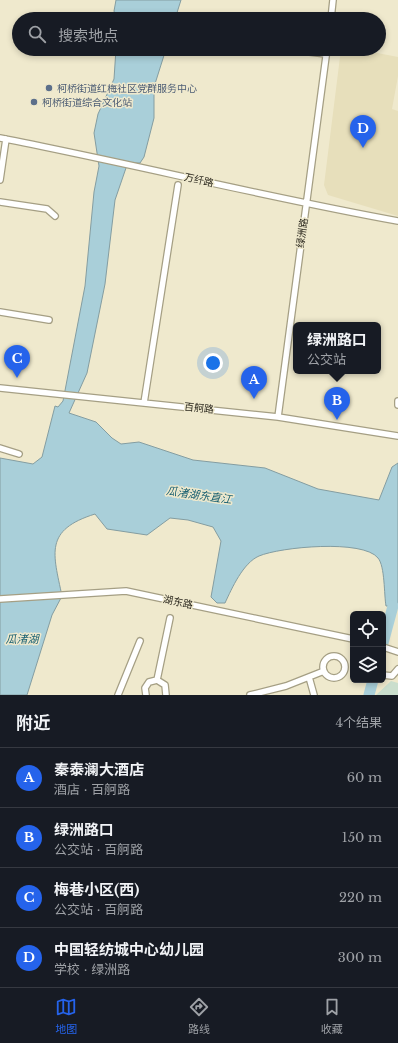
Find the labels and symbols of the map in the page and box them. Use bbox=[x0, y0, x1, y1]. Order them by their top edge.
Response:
place label: 柯桥街道红梅社区党群服务中心 bbox=[57, 82, 197, 95]
marker: 柯桥街道红梅社区党群服务中心 bbox=[44, 83, 54, 93]
place label: 柯桥街道综合文化站 bbox=[42, 96, 132, 109]
marker: 柯桥街道综合文化站 bbox=[29, 97, 39, 107]
pin: D bbox=[350, 115, 376, 148]
street label: 万纤路 bbox=[183, 170, 215, 190]
street label: 绿洲路 bbox=[293, 217, 311, 249]
pin: C bbox=[4, 345, 30, 378]
your location bbox=[203, 353, 223, 373]
pin: A bbox=[241, 366, 267, 399]
pin: B bbox=[324, 387, 350, 420]
street label: 百舸路 bbox=[183, 400, 215, 416]
water label: 瓜渚湖东直江 bbox=[165, 483, 234, 507]
street label: 湖东路 bbox=[162, 593, 194, 611]
water label: 瓜渚湖 bbox=[6, 632, 40, 646]

